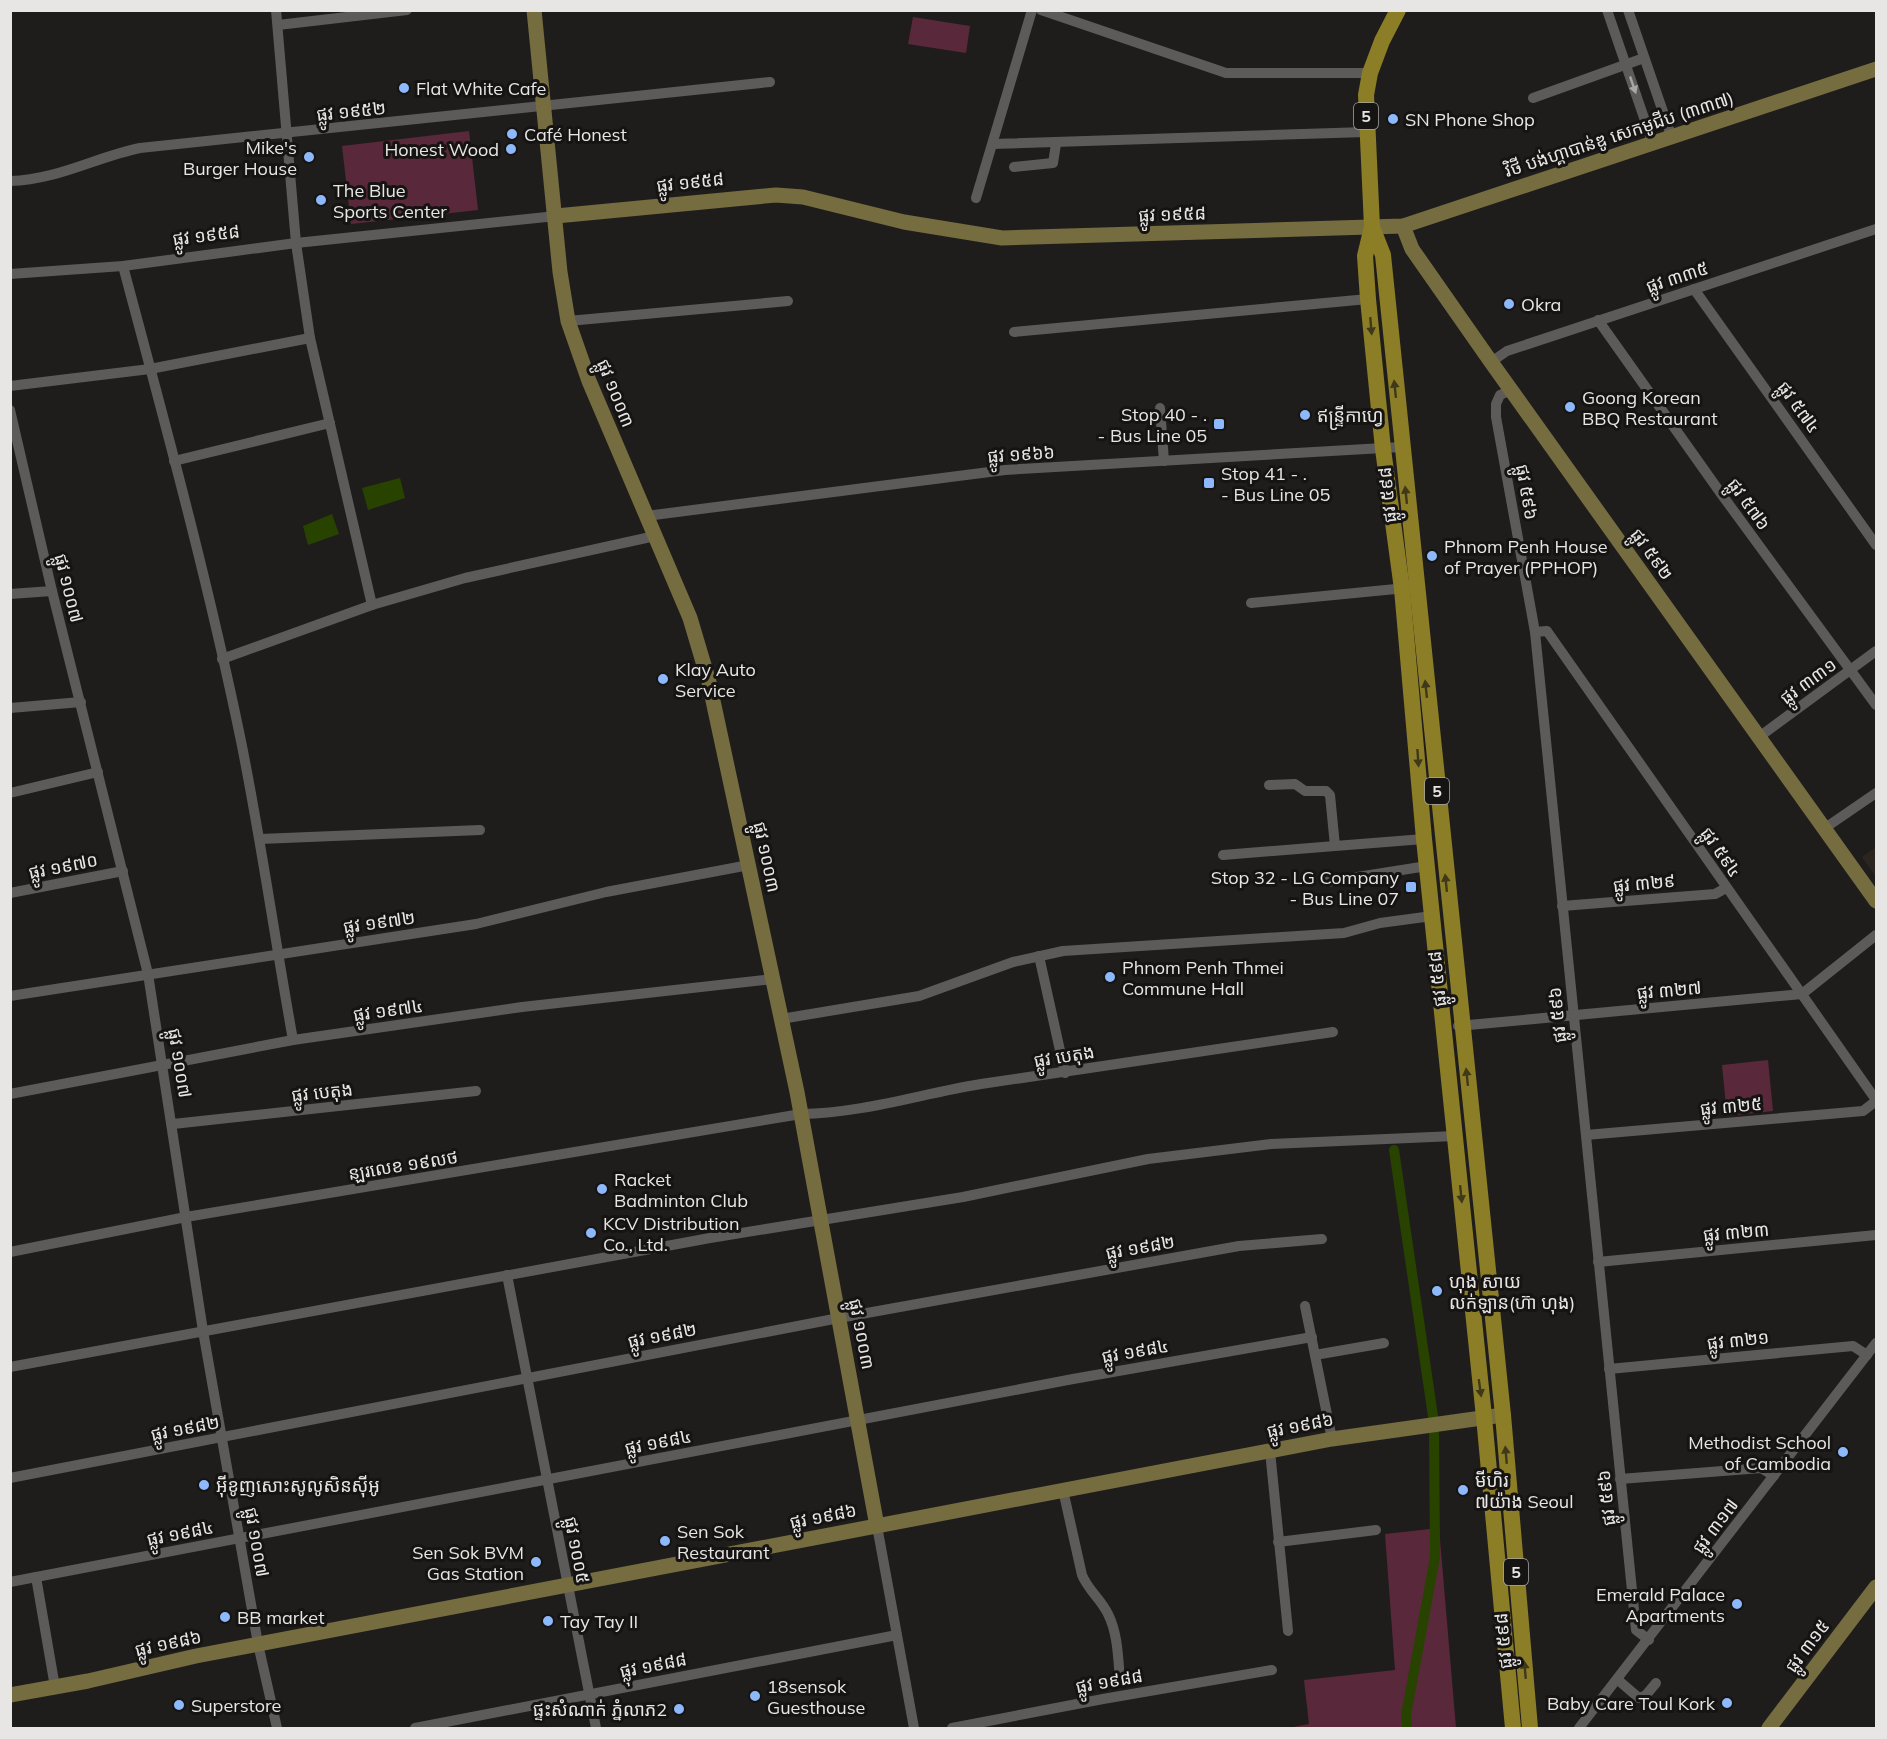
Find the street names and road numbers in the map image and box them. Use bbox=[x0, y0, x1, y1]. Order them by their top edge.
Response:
street label: វិថី បង់ហ្គាបាន់ឌូ សេកមូជីប (៣៣៧) bbox=[1501, 86, 1737, 183]
street label: ផ្លូវ ១៩៥២ bbox=[315, 96, 387, 131]
road number: 5 bbox=[1354, 103, 1378, 129]
street label: ផ្លូវ ១៩៥៨ bbox=[655, 167, 725, 202]
street label: ផ្លូវ ១៩៥៨ bbox=[1138, 201, 1206, 232]
street label: ផ្លូវ ១៩៥៨ bbox=[171, 219, 242, 256]
street label: ផ្លូវ ៣៣៥ bbox=[1643, 256, 1713, 303]
street label: ផ្លូវ ១០០៣ bbox=[587, 355, 640, 433]
street label: ផ្លូវ ៥៧៤ bbox=[1768, 376, 1826, 441]
street label: ផ្លូវ ១៩៦៦ bbox=[986, 440, 1056, 473]
street label: ផ្លូវ ៥៩៦ bbox=[1506, 462, 1543, 523]
street label: ផ្លូវ ៥៩៨ bbox=[1373, 465, 1407, 524]
street label: ផ្លូវ ៥៧៦ bbox=[1718, 473, 1776, 538]
street label: ផ្លូវ ៥៩២ bbox=[1621, 524, 1678, 588]
street label: ផ្លូវ ១០០៧ bbox=[44, 551, 89, 626]
street label: ផ្លូវ ៣៣១ bbox=[1775, 653, 1844, 714]
road number: 5 bbox=[1425, 778, 1449, 804]
street label: ផ្លូវ ១០០៣ bbox=[743, 819, 786, 896]
street label: ផ្លូវ ៥៩៤ bbox=[1691, 822, 1747, 885]
street label: ផ្លូវ ១៩៧០ bbox=[26, 848, 101, 889]
street label: ផ្លូវ ៣២៩ bbox=[1612, 869, 1677, 902]
street label: ផ្លូវ ១៩៧២ bbox=[342, 906, 417, 944]
street label: ផ្លូវ ៥៩៨ bbox=[1423, 949, 1457, 1008]
street label: ផ្លូវ ៣២៧ bbox=[1636, 976, 1703, 1010]
street label: ផ្លូវ ៥៩៦ bbox=[1543, 985, 1577, 1044]
street label: ផ្លូវ ១៩៧៤ bbox=[352, 994, 425, 1032]
street label: ផ្លូវ ១០០៧ bbox=[158, 1026, 197, 1100]
street label: ផ្លូវ បេតុង bbox=[1032, 1040, 1097, 1077]
street label: ផ្លូវ បេតុង bbox=[290, 1077, 354, 1112]
street label: ផ្លូវ ៣២៥ bbox=[1699, 1092, 1764, 1125]
street label: ន្ឡរលេខ ១៩លថ bbox=[346, 1145, 460, 1185]
street label: ផ្លូវ ៣២៣ bbox=[1702, 1218, 1771, 1252]
street label: ផ្លូវ ១៩៨២ bbox=[1104, 1230, 1177, 1270]
street label: ផ្លូវ ១០០៣ bbox=[839, 1297, 880, 1372]
street label: ផ្លូវ ១៩៨២ bbox=[626, 1317, 699, 1358]
street label: ផ្លូវ ៣២១ bbox=[1706, 1325, 1771, 1360]
street label: ផ្លូវ ១៩៨៤ bbox=[1100, 1334, 1171, 1373]
street label: ផ្លូវ ១៩៨៦ bbox=[1265, 1407, 1336, 1448]
street label: ផ្លូវ ១៩៨២ bbox=[149, 1410, 222, 1451]
street label: ផ្លូវ ១៩៨៤ bbox=[623, 1424, 694, 1465]
street label: ផ្លូវ ៥៩៦ bbox=[1592, 1468, 1626, 1527]
street label: ផ្លូវ ៣១៧ bbox=[1687, 1494, 1747, 1561]
street label: ផ្លូវ ១៩៨៦ bbox=[788, 1498, 859, 1539]
street label: ផ្លូវ ១០០៧ bbox=[234, 1505, 274, 1580]
street label: ផ្លូវ ១៩៨៤ bbox=[145, 1515, 216, 1556]
street label: ផ្លូវ ១០០៥ bbox=[554, 1515, 595, 1586]
road number: 5 bbox=[1504, 1559, 1528, 1585]
street label: ផ្លូវ ៥៩៨ bbox=[1489, 1611, 1522, 1670]
street label: ផ្លូវ ៣១៥ bbox=[1780, 1615, 1839, 1680]
street label: ផ្លូវ ១៩៨៦ bbox=[132, 1625, 205, 1667]
street label: ផ្លុវ ១៩៨៨ bbox=[618, 1647, 690, 1689]
street label: ផ្លូវ ១៩៨៨ bbox=[1074, 1664, 1145, 1703]

